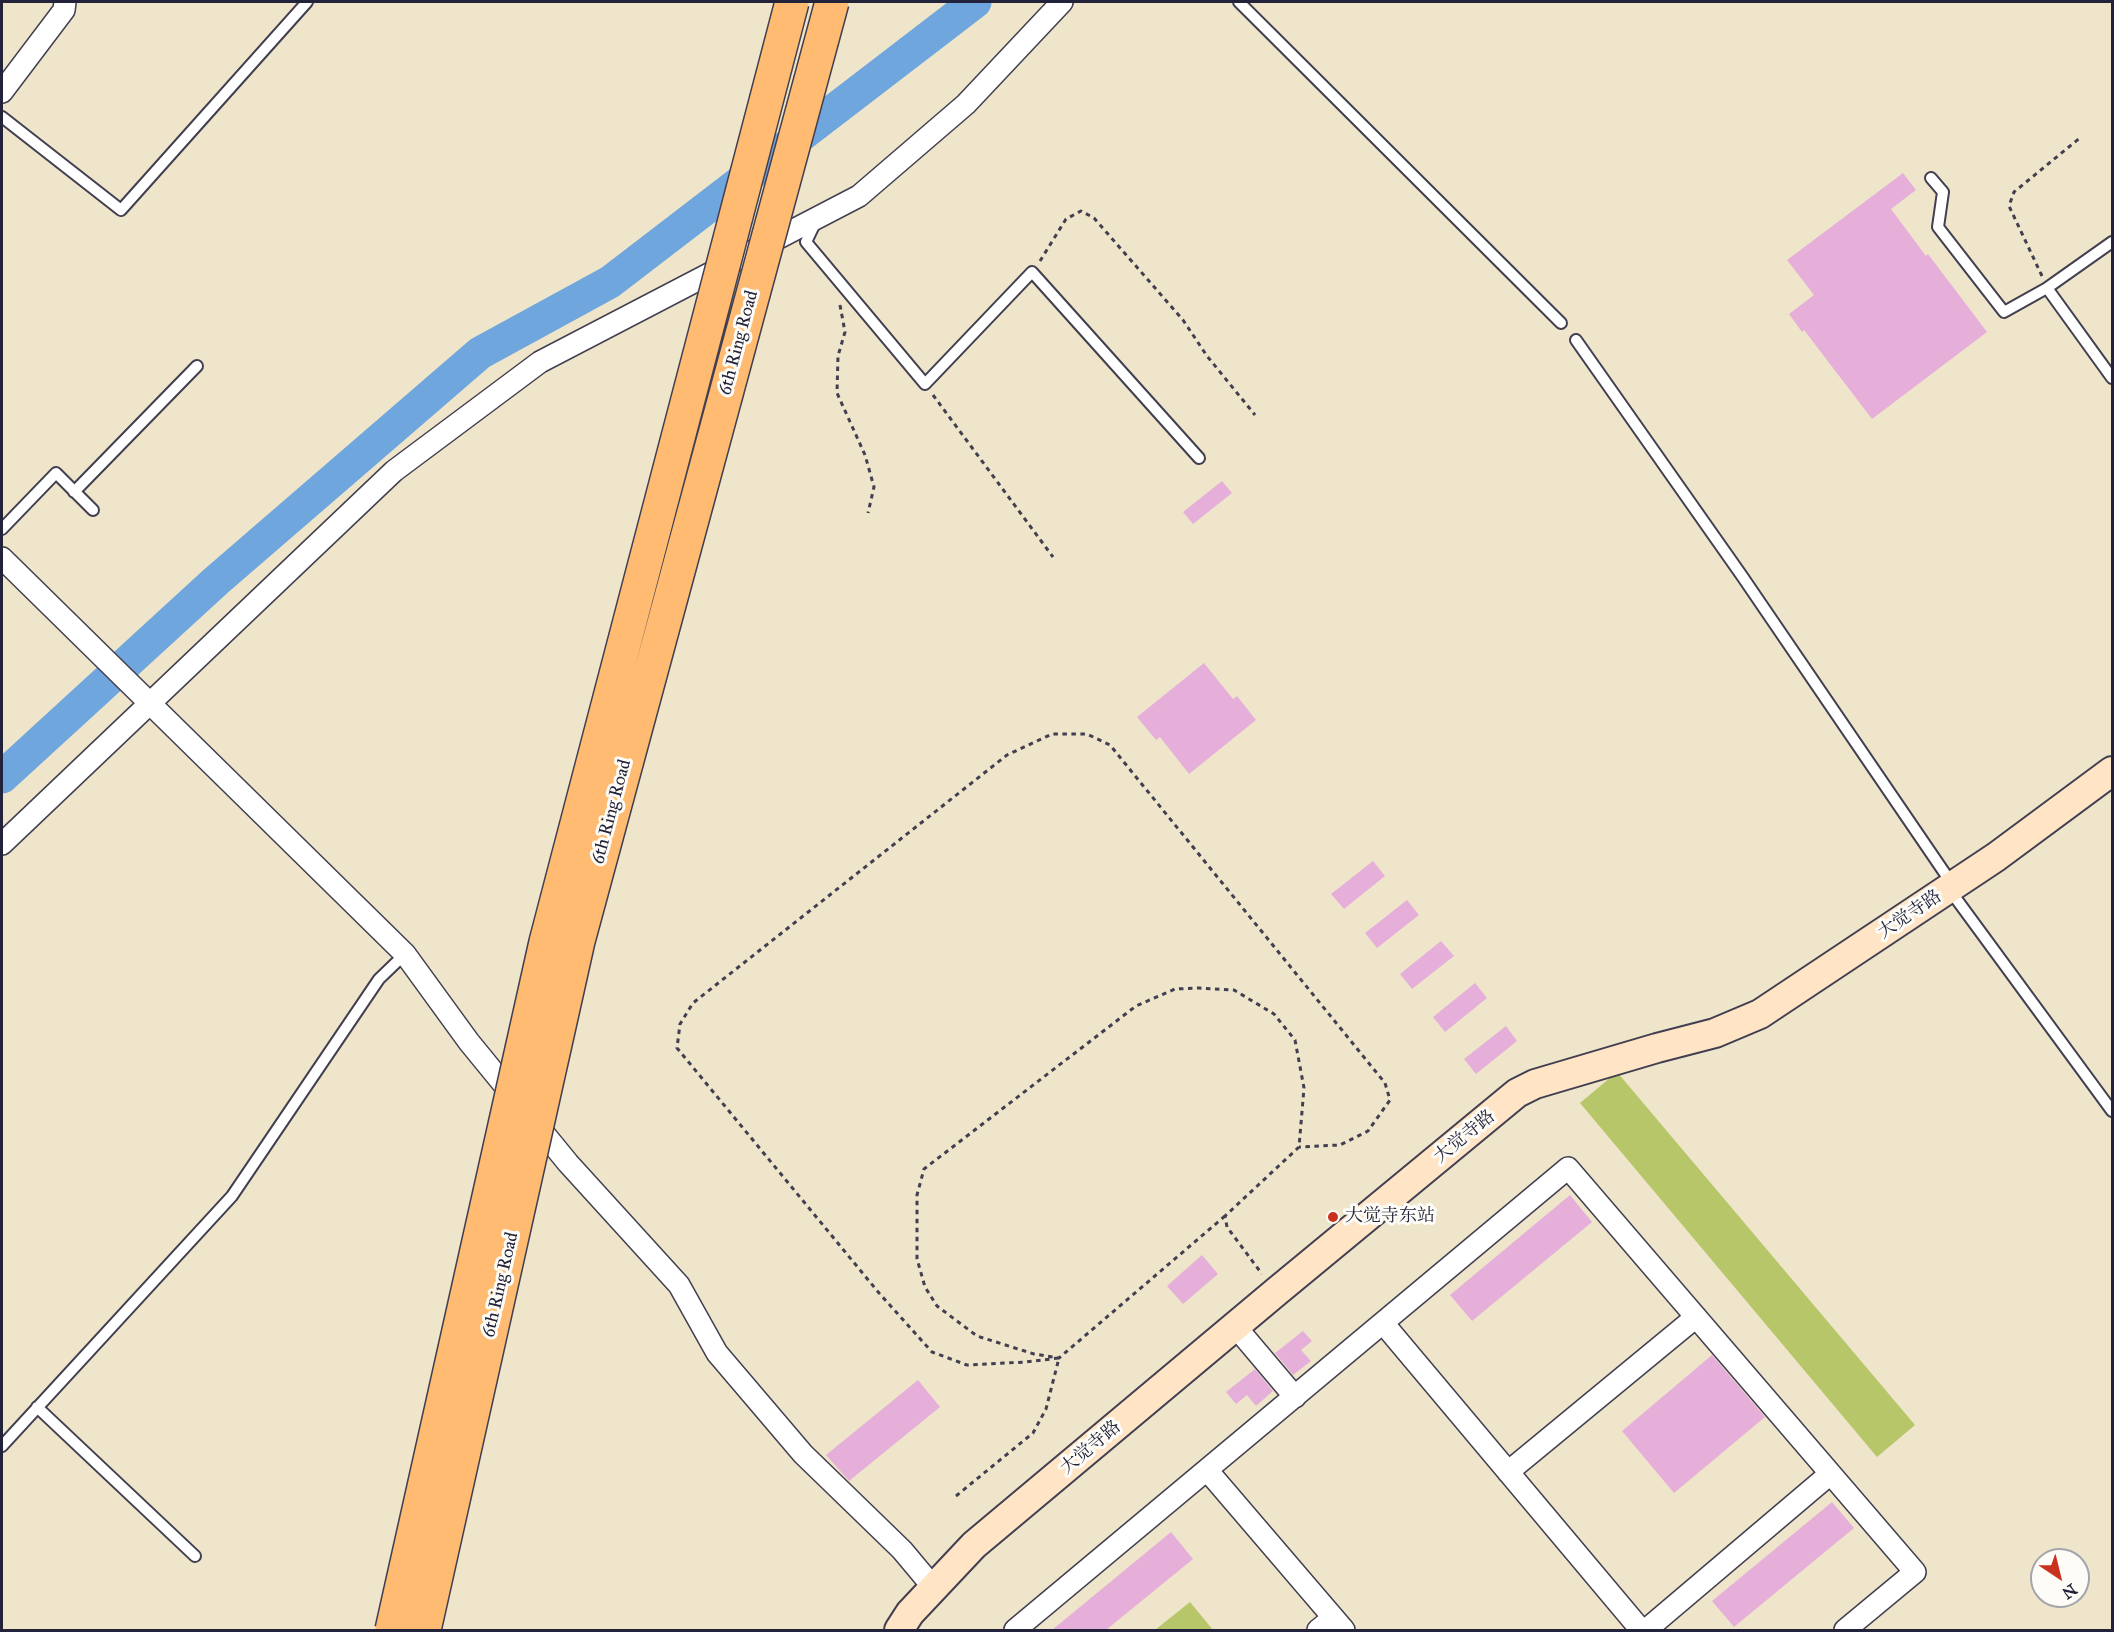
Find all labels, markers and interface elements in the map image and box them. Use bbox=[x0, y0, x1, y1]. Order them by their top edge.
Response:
street label: 6th Ring Road bbox=[715, 288, 763, 398]
street label: 6th Ring Road bbox=[588, 757, 636, 867]
street label: 大觉寺路 bbox=[1874, 886, 1946, 944]
street label: 大觉寺路 bbox=[1430, 1106, 1500, 1168]
place label: 大觉寺东站 bbox=[1345, 1206, 1435, 1228]
marker: 大觉寺东站 bbox=[1326, 1210, 1340, 1224]
street label: 6th Ring Road bbox=[478, 1230, 524, 1340]
street label: 大觉寺路 bbox=[1056, 1417, 1126, 1479]
north arrow bbox=[2030, 1548, 2090, 1608]
text: N bbox=[2058, 1580, 2080, 1603]

